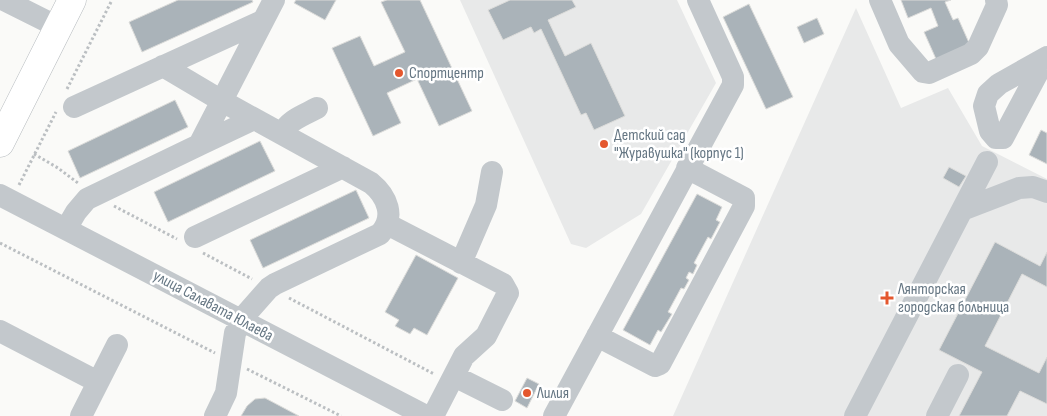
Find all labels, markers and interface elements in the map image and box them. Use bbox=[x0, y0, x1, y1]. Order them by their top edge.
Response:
place label: Спортцентр bbox=[409, 64, 484, 83]
marker: Спортцентр bbox=[393, 67, 405, 79]
place label: Детский сад "Журавушка" (корпус 1) bbox=[614, 126, 744, 163]
marker: Детский сад "Журавушка" (корпус 1) bbox=[598, 138, 610, 150]
street label: улица Салавата Юлаева bbox=[150, 266, 276, 346]
place label: Лянторская городская больница bbox=[897, 280, 1009, 317]
marker: Лянторская городская больница bbox=[880, 291, 894, 305]
place label: Лилия bbox=[536, 384, 569, 403]
marker: Лилия bbox=[521, 387, 533, 399]

